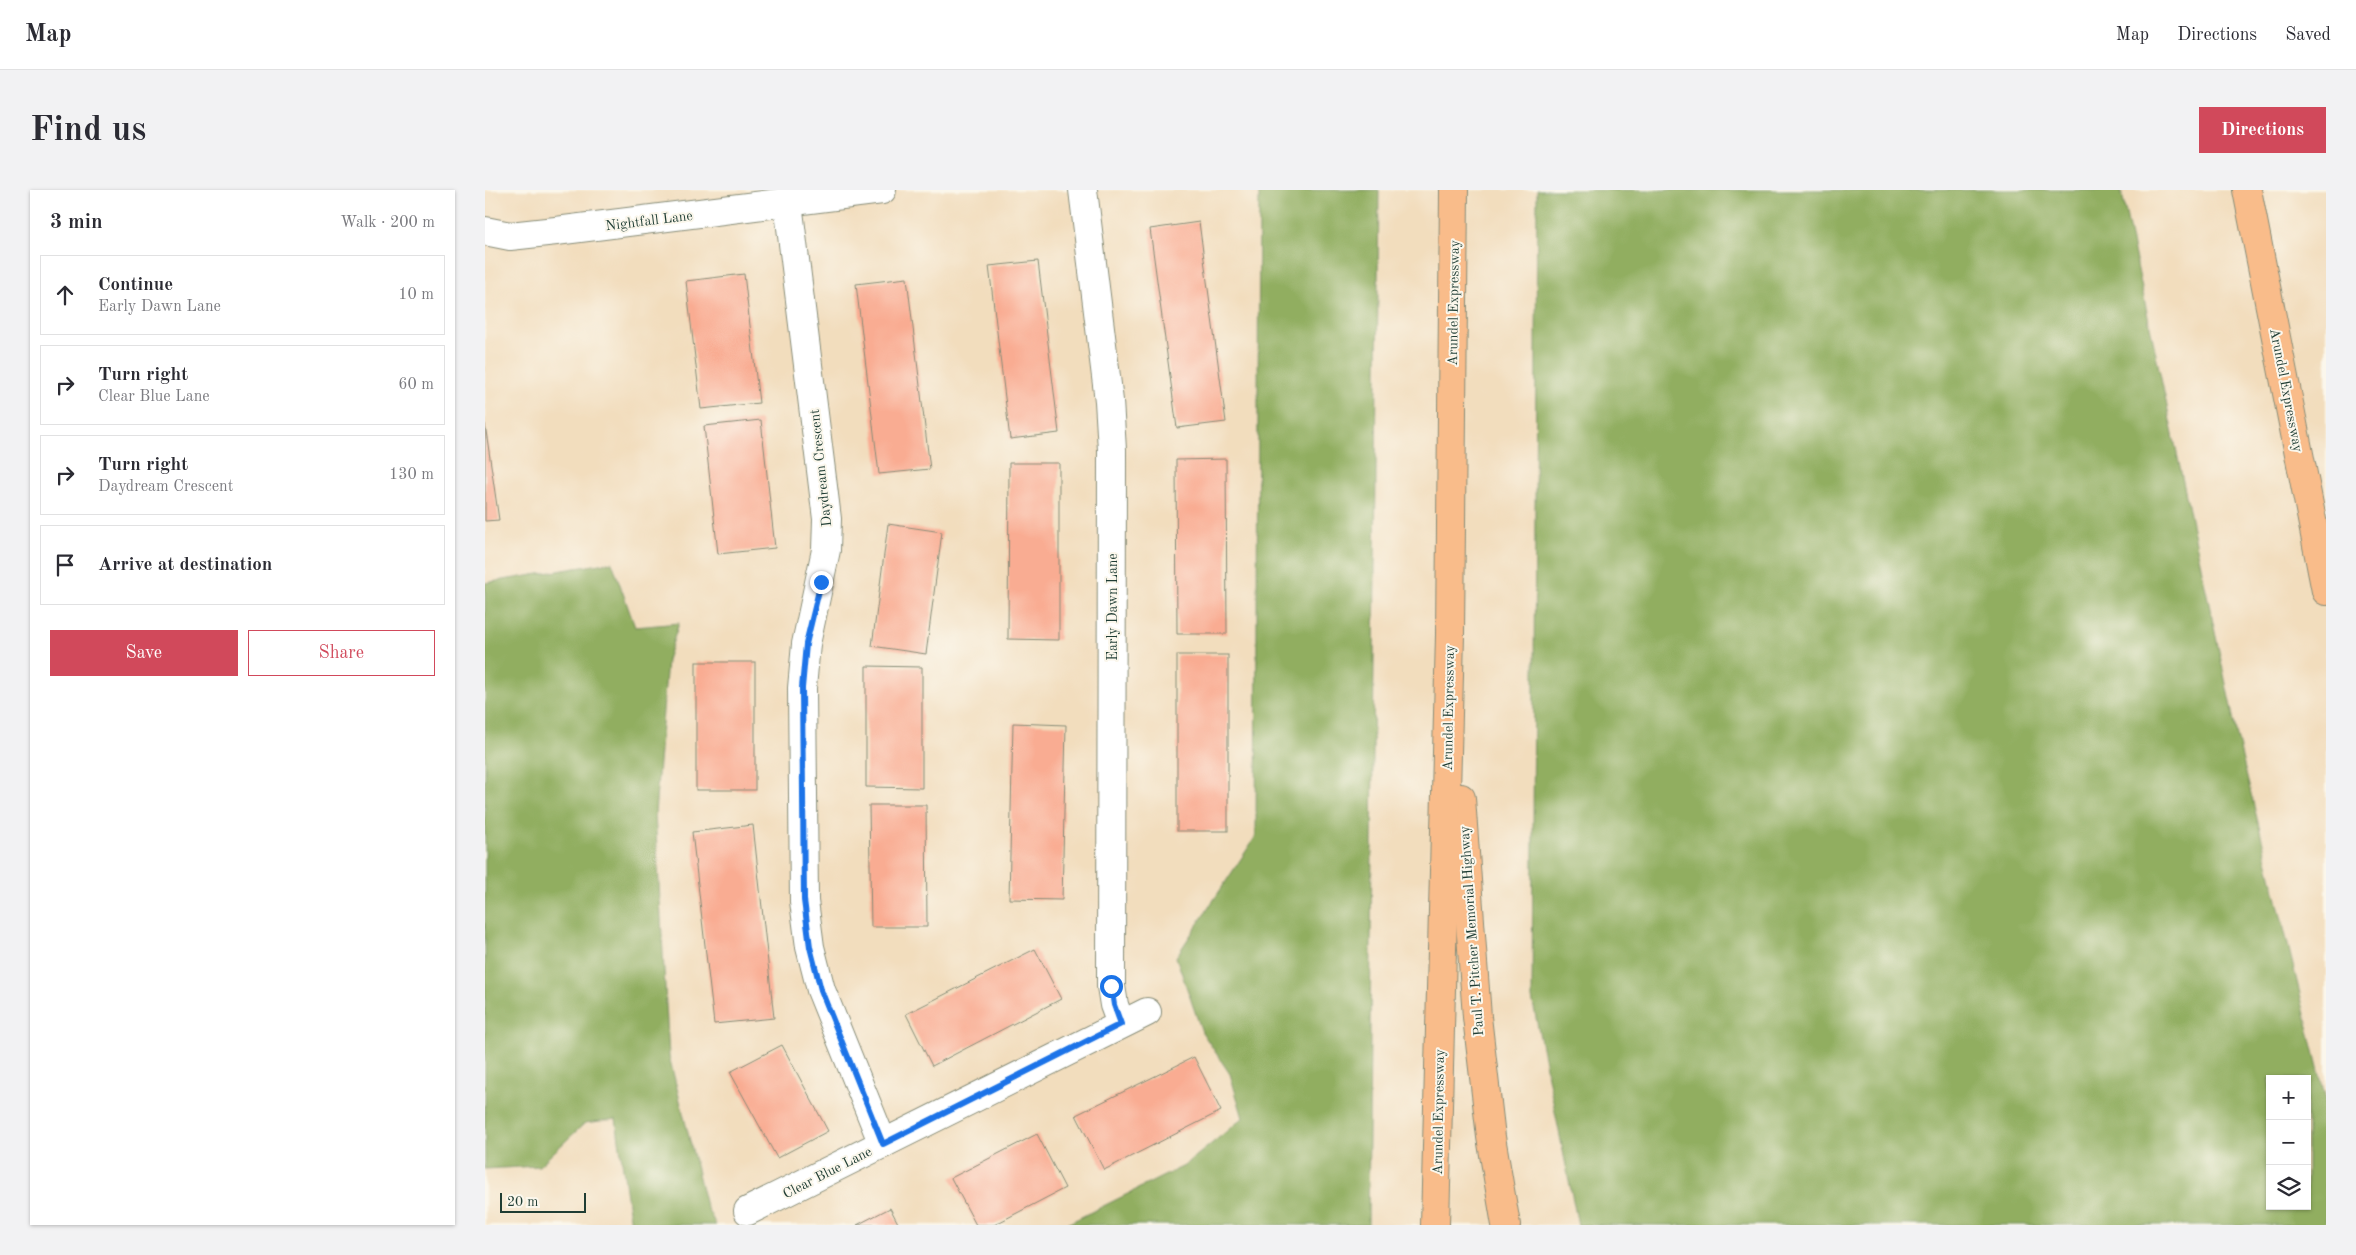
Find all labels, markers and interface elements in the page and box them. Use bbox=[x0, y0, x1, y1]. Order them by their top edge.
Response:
text: Map bbox=[25, 23, 72, 47]
text: Map bbox=[2116, 26, 2149, 44]
text: Directions bbox=[2177, 26, 2257, 44]
text: Saved bbox=[2285, 26, 2331, 44]
button: Directions bbox=[2199, 107, 2326, 153]
text: Find us bbox=[30, 113, 146, 148]
street label: Nightfall Lane bbox=[605, 209, 694, 233]
text: 3 min bbox=[50, 212, 103, 233]
text: Walk · 200 m bbox=[340, 215, 435, 231]
street label: Arundel Expressway bbox=[1446, 239, 1462, 366]
text: Continue bbox=[98, 276, 173, 295]
icon: ahead bbox=[51, 281, 79, 309]
text: 10 m bbox=[398, 287, 434, 303]
text: Early Dawn Lane bbox=[98, 299, 221, 315]
street label: Arundel Expressway bbox=[2267, 327, 2305, 454]
text: Turn right bbox=[98, 366, 188, 385]
icon: right bbox=[51, 371, 79, 399]
text: 60 m bbox=[398, 377, 434, 393]
text: Clear Blue Lane bbox=[98, 389, 210, 405]
street label: Daydream Crescent bbox=[808, 408, 834, 528]
text: Turn right bbox=[98, 456, 188, 475]
icon: right bbox=[51, 461, 79, 489]
text: 130 m bbox=[389, 467, 434, 483]
text: Daydream Crescent bbox=[98, 479, 233, 495]
icon: arrive bbox=[51, 551, 79, 579]
street label: Early Dawn Lane bbox=[1106, 553, 1120, 661]
text: Arrive at destination bbox=[98, 556, 272, 575]
route end bbox=[810, 571, 833, 594]
button: Save bbox=[50, 630, 238, 676]
button: Share bbox=[248, 630, 435, 676]
street label: Arundel Expressway bbox=[1441, 644, 1457, 771]
street label: Paul T. Pitcher Memorial Highway bbox=[1458, 825, 1486, 1037]
route start bbox=[1100, 975, 1123, 998]
street label: Arundel Expressway bbox=[1431, 1048, 1447, 1175]
map controls bbox=[2266, 1075, 2311, 1210]
button: + bbox=[2266, 1075, 2311, 1120]
button: − bbox=[2266, 1120, 2311, 1165]
street label: Clear Blue Lane bbox=[781, 1144, 874, 1201]
button: layers bbox=[2266, 1165, 2311, 1210]
scale bar bbox=[500, 1190, 586, 1213]
text: 20 m bbox=[507, 1195, 538, 1209]

